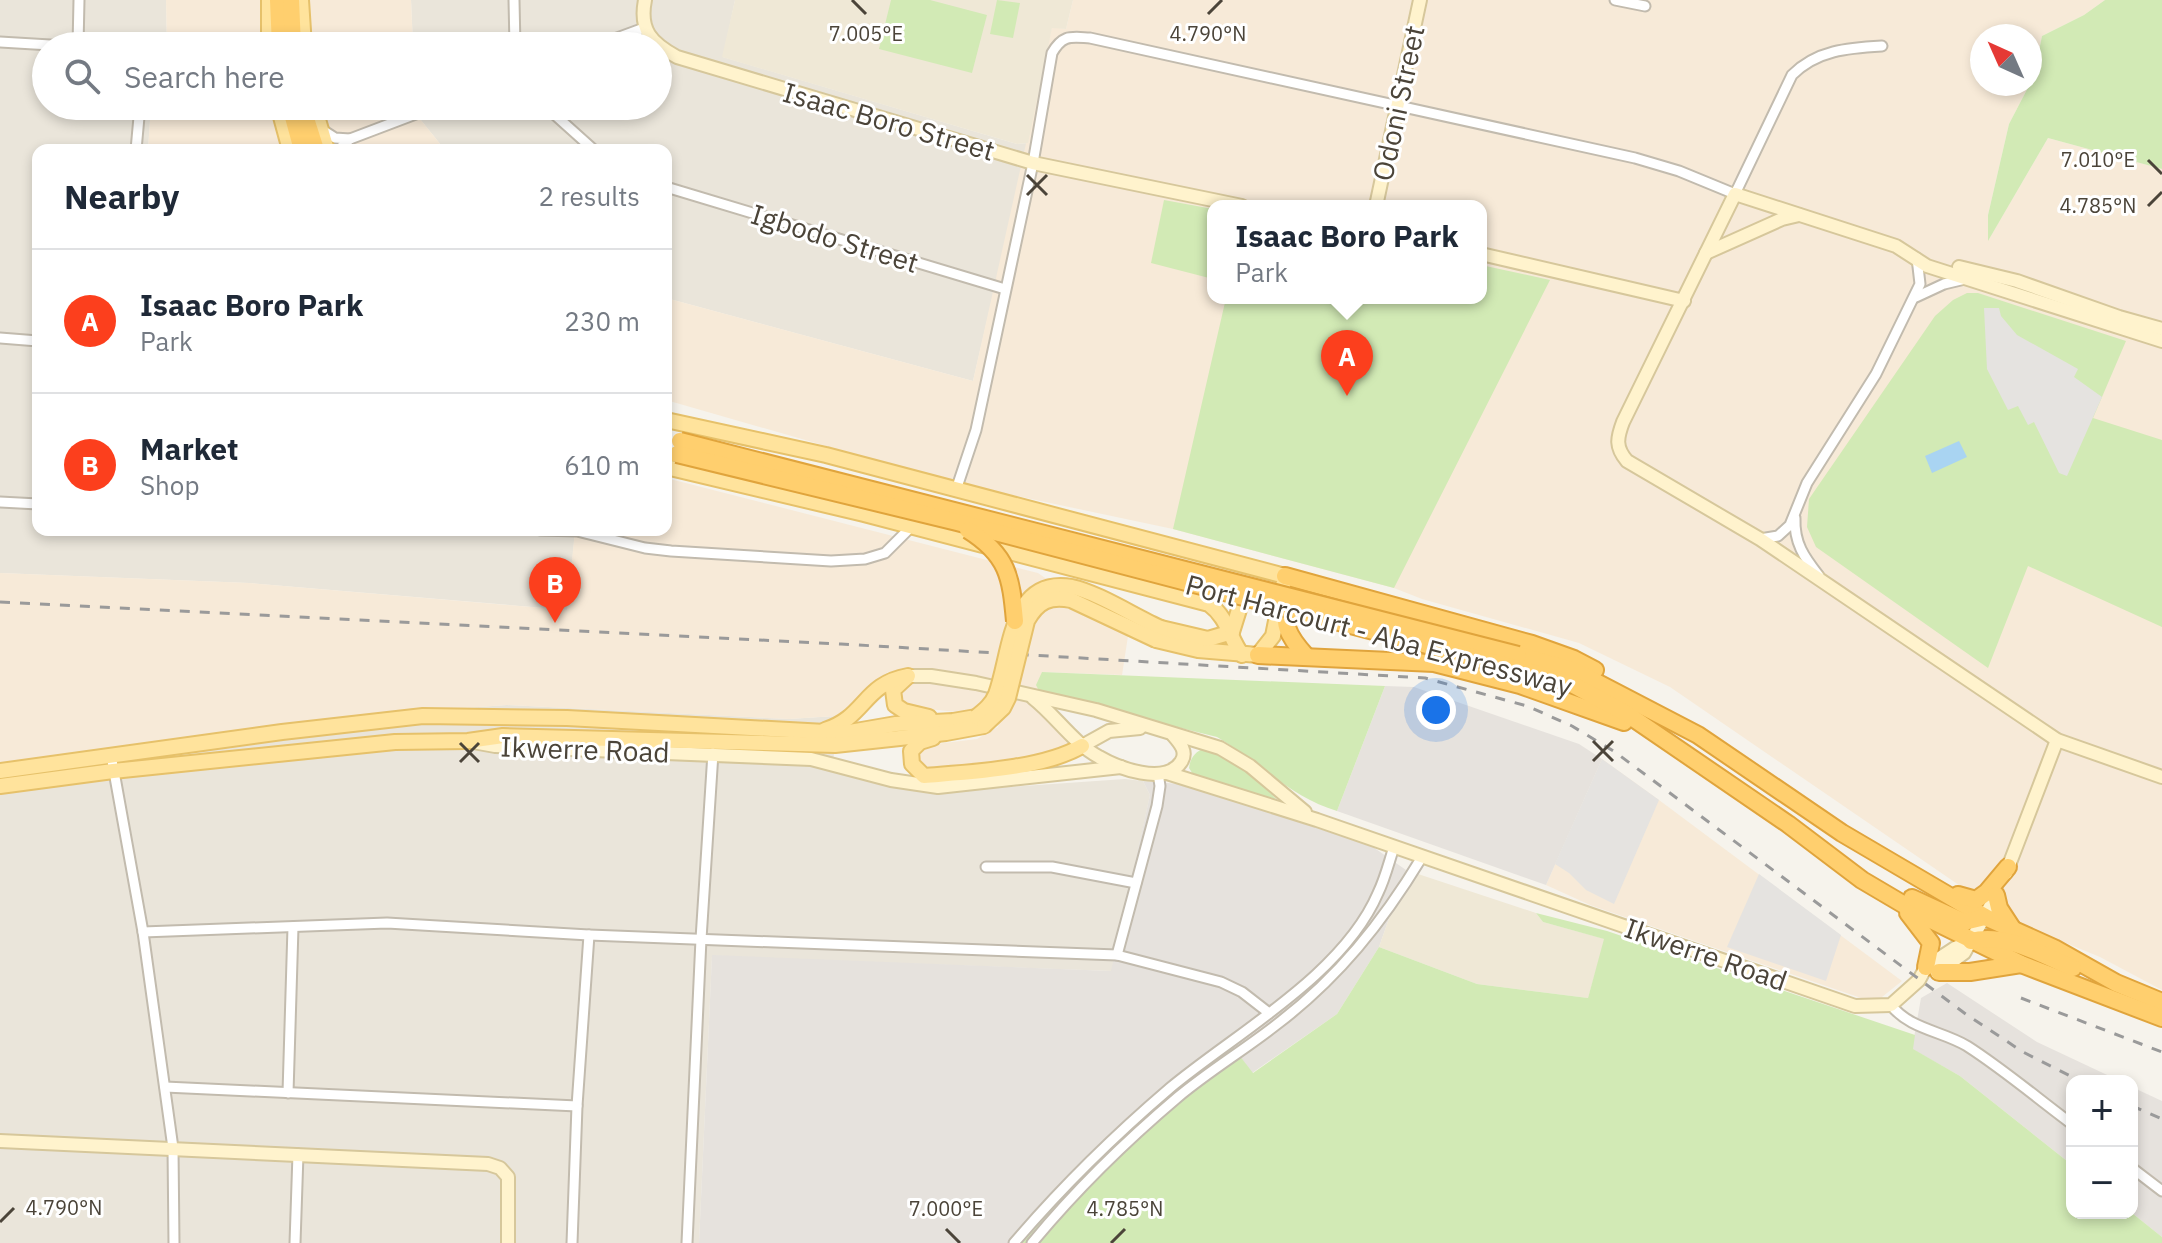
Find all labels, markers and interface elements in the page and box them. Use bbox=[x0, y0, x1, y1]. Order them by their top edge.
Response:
text: 7.005°E bbox=[829, 20, 903, 47]
text: 4.790°N bbox=[1170, 20, 1246, 47]
street label: Odoni Street bbox=[1363, 22, 1433, 184]
north arrow bbox=[1970, 24, 2042, 96]
search box bbox=[32, 32, 672, 120]
icon: search bbox=[60, 54, 104, 98]
text: Search here bbox=[124, 57, 285, 96]
street label: Isaac Boro Street bbox=[779, 73, 999, 169]
text: 7.010°E bbox=[2061, 146, 2135, 173]
text: Nearby bbox=[64, 174, 179, 218]
text: 2 results bbox=[538, 179, 640, 213]
text: 4.785°N bbox=[2060, 192, 2136, 219]
street label: Igbodo Street bbox=[747, 195, 923, 281]
popup bbox=[1207, 200, 1487, 304]
text: Isaac Boro Park bbox=[1235, 216, 1459, 255]
text: Park bbox=[1235, 255, 1288, 289]
text: Isaac Boro Park bbox=[140, 285, 363, 324]
text: A bbox=[81, 304, 99, 338]
text: 230 m bbox=[564, 304, 640, 338]
text: Park bbox=[140, 324, 193, 358]
pin: A bbox=[1321, 330, 1373, 396]
text: Market bbox=[140, 429, 239, 468]
text: B bbox=[81, 448, 99, 482]
text: 610 m bbox=[564, 448, 640, 482]
text: Shop bbox=[140, 468, 200, 502]
pin: B bbox=[529, 557, 581, 623]
street label: Port Harcourt - Aba Expressway bbox=[1182, 566, 1576, 704]
your location bbox=[1416, 690, 1456, 730]
street label: Ikwerre Road bbox=[500, 728, 670, 770]
street label: Ikwerre Road bbox=[1620, 909, 1792, 999]
map controls bbox=[2066, 1075, 2138, 1219]
button: + bbox=[2066, 1075, 2138, 1147]
button: − bbox=[2066, 1147, 2138, 1219]
text: 4.790°N bbox=[26, 1194, 102, 1221]
text: 7.000°E bbox=[909, 1195, 983, 1222]
text: 4.785°N bbox=[1087, 1195, 1163, 1222]

